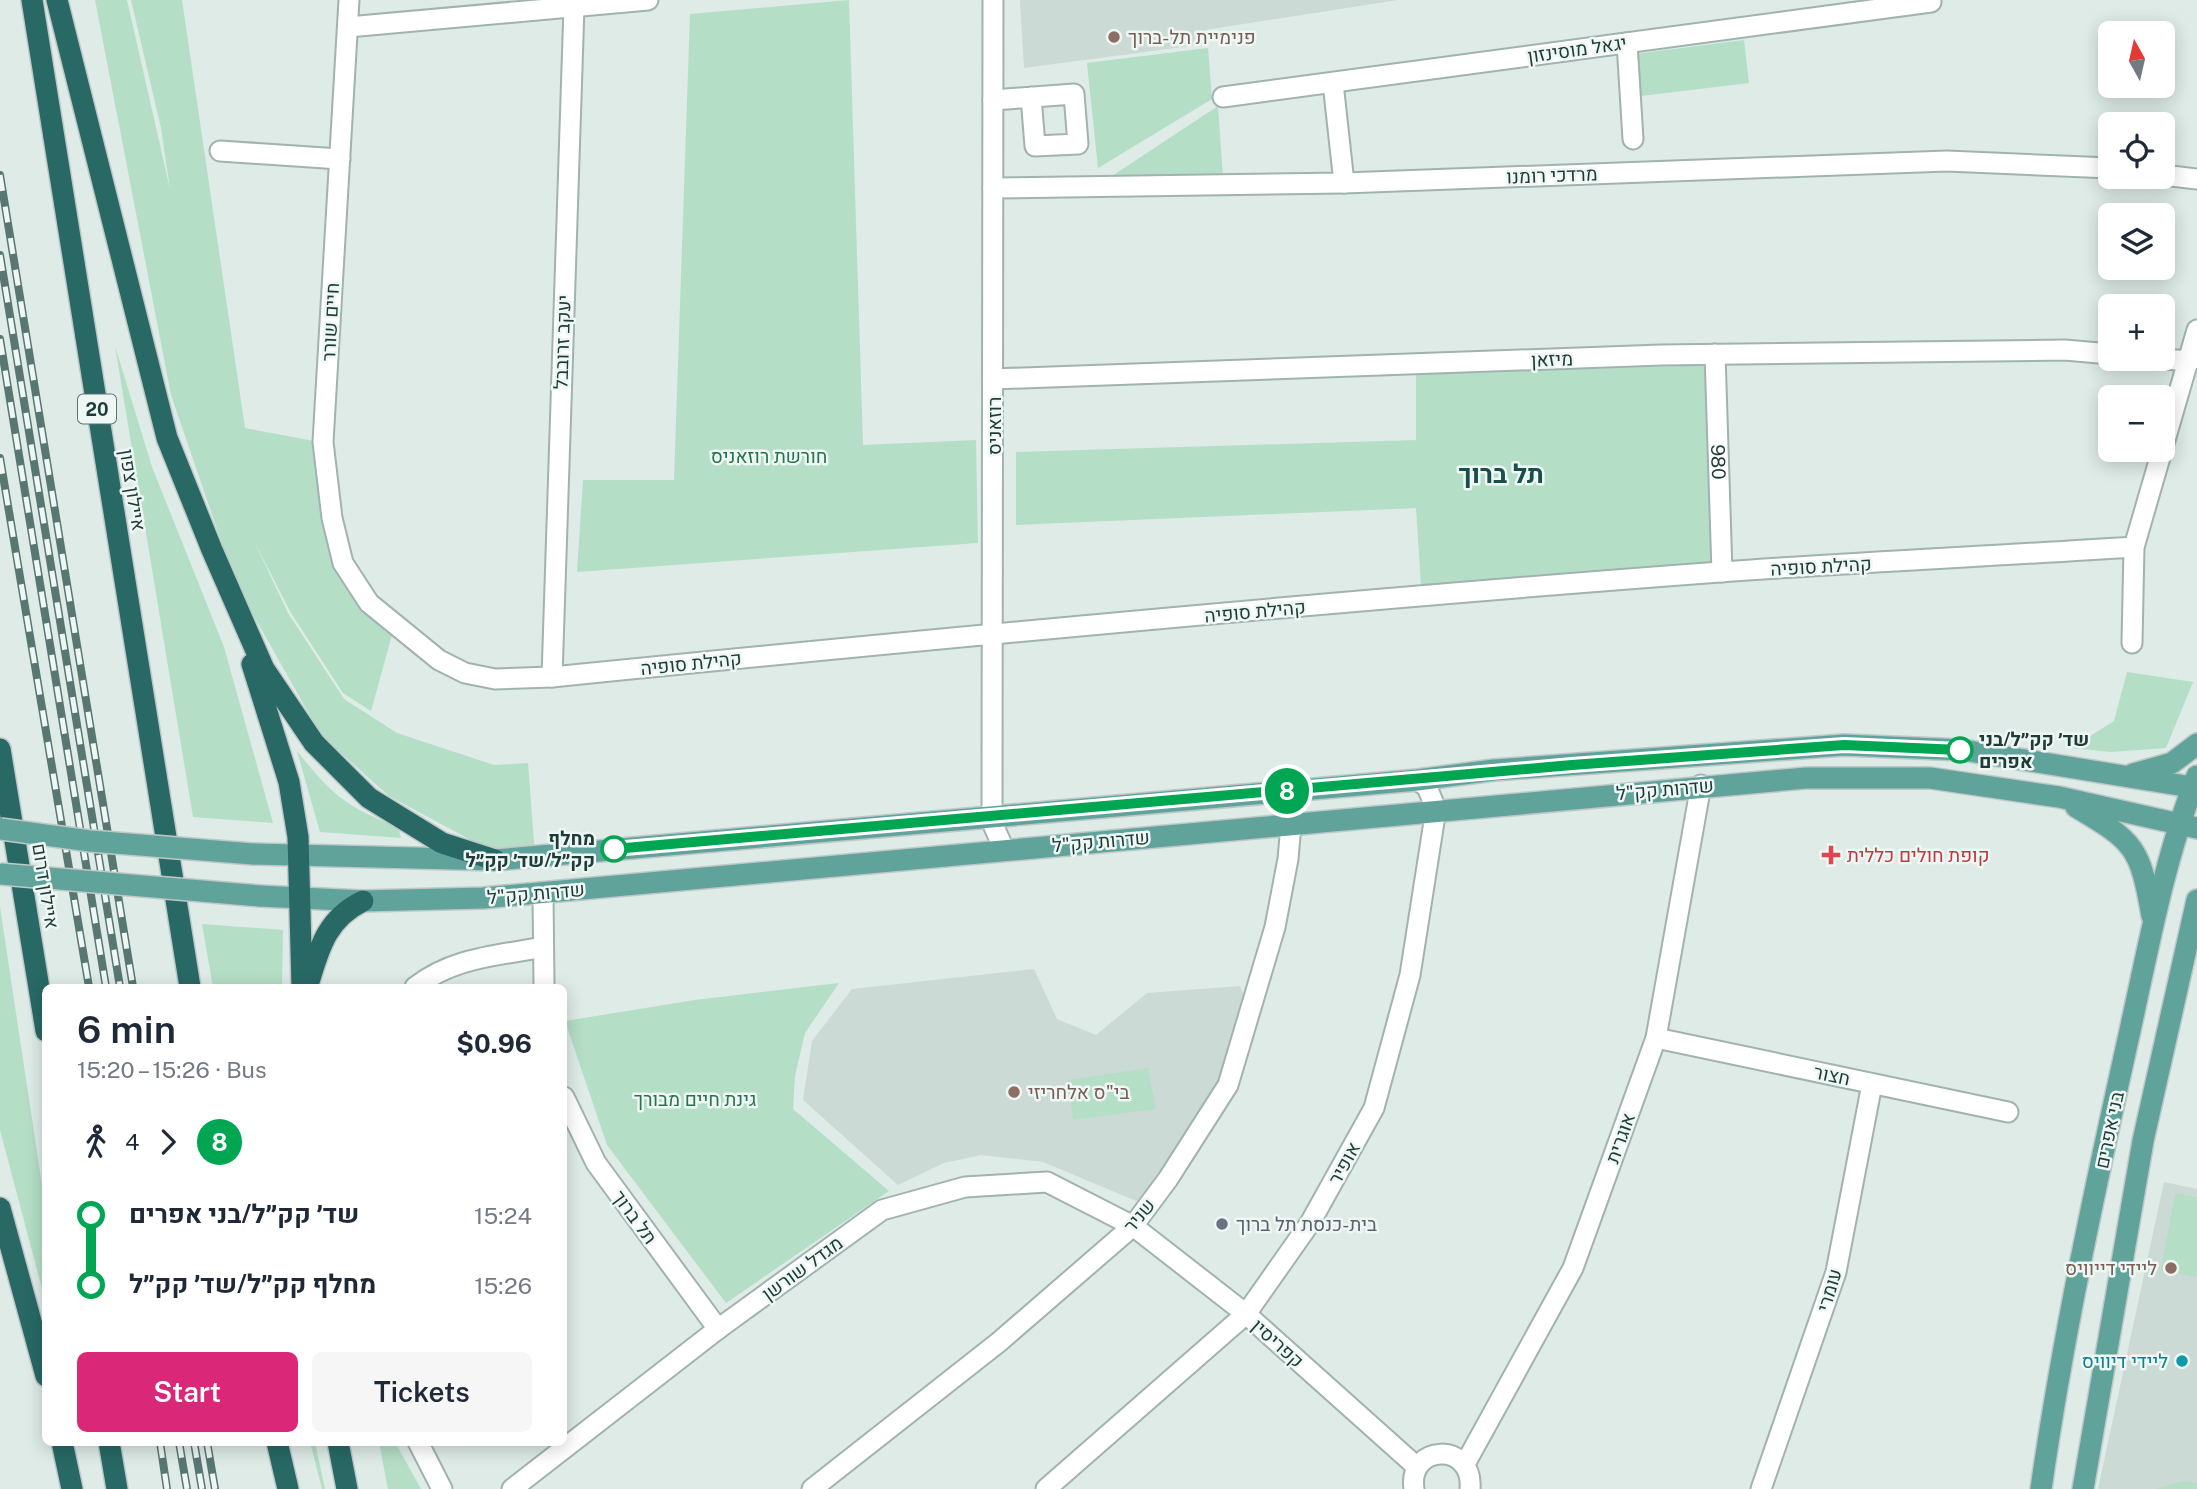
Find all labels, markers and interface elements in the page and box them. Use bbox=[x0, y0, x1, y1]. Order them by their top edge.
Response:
north arrow bbox=[2098, 21, 2175, 98]
map controls bbox=[2098, 21, 2175, 462]
place label: פנימיית תל-ברוך bbox=[1128, 26, 1256, 48]
marker: פנימיית תל-ברוך bbox=[1106, 29, 1122, 45]
street label: יגאל מוסינזון bbox=[1526, 31, 1628, 67]
button: locate bbox=[2098, 112, 2175, 189]
street label: מרדכי רומנו bbox=[1506, 162, 1598, 188]
button: layers bbox=[2098, 203, 2175, 280]
street label: חיים שורר bbox=[317, 282, 343, 362]
street label: יעקב זרובבל bbox=[549, 294, 575, 390]
button: + bbox=[2098, 294, 2175, 371]
street label: מיזאן bbox=[1531, 347, 1573, 371]
button: − bbox=[2098, 385, 2175, 462]
road number: 20 bbox=[78, 394, 116, 424]
street label: רוזאניס bbox=[983, 397, 1005, 455]
street label: 980 bbox=[1707, 444, 1730, 480]
park label: חורשת רוזאניס bbox=[711, 445, 827, 467]
street label: איילון צפון bbox=[116, 448, 150, 532]
district label: תל ברוך bbox=[1458, 458, 1544, 489]
street label: קהילת סופיה bbox=[1770, 552, 1872, 580]
street label: קהילת סופיה bbox=[1203, 596, 1307, 626]
street label: קהילת סופיה bbox=[639, 647, 743, 679]
place label: שד׳ קק״ל/בני אפרים bbox=[1979, 728, 2089, 772]
marker: שד׳ קק״ל/בני אפרים bbox=[1947, 737, 1973, 763]
line badge: 8 bbox=[1264, 768, 1310, 814]
street label: שדרות קק"ל bbox=[1615, 774, 1715, 804]
text: 8 bbox=[1279, 777, 1295, 805]
street label: שדרות קק"ל bbox=[1051, 826, 1151, 856]
place label: מחלף קק״ל/שד׳ קק״ל bbox=[465, 827, 595, 871]
marker: מחלף קק״ל/שד׳ קק״ל bbox=[601, 836, 627, 862]
street label: איילון דרום bbox=[28, 842, 64, 930]
place label: קופת חולים כללית bbox=[1847, 844, 1989, 866]
marker: קופת חולים כללית bbox=[1821, 845, 1841, 865]
street label: שדרות קק"ל bbox=[486, 878, 586, 908]
text: 6 min bbox=[77, 1007, 176, 1052]
text: $0.96 bbox=[456, 1028, 532, 1059]
text: 15:20 – 15:26 · Bus bbox=[77, 1056, 267, 1083]
street label: חצור bbox=[1812, 1060, 1852, 1090]
place label: בי"ס אלחריזי bbox=[1028, 1081, 1130, 1103]
marker: בי"ס אלחריזי bbox=[1006, 1084, 1022, 1100]
park label: גינת חיים מבורך bbox=[634, 1088, 756, 1110]
street label: בני אפרים bbox=[2090, 1089, 2128, 1171]
street label: אוגרית bbox=[1601, 1110, 1639, 1166]
icon: walk bbox=[77, 1123, 115, 1161]
icon: forward bbox=[149, 1123, 187, 1161]
text: 4 bbox=[125, 1128, 139, 1155]
text: 8 bbox=[211, 1128, 228, 1156]
street label: אופיר bbox=[1324, 1138, 1364, 1188]
street label: תל ברוך bbox=[608, 1186, 662, 1248]
street label: שניר bbox=[1119, 1194, 1159, 1236]
text: שד׳ קק״ל/בני אפרים bbox=[129, 1198, 359, 1229]
text: 15:24 bbox=[474, 1202, 532, 1229]
place label: בית-כנסת תל ברוך bbox=[1236, 1213, 1377, 1235]
marker: בית-כנסת תל ברוך bbox=[1214, 1216, 1230, 1232]
street label: מגדל שורשן bbox=[757, 1231, 847, 1305]
place label: ליידי דייוויס bbox=[2065, 1257, 2157, 1279]
marker: ליידי דייוויס bbox=[2163, 1260, 2179, 1276]
street label: עומרי bbox=[1812, 1266, 1846, 1314]
text: מחלף קק״ל/שד׳ קק״ל bbox=[129, 1268, 376, 1299]
text: 15:26 bbox=[474, 1272, 532, 1299]
street label: קפריסין bbox=[1248, 1314, 1308, 1372]
place label: ליידי דיוויס bbox=[2082, 1350, 2168, 1372]
button: Start bbox=[77, 1352, 298, 1432]
button: Tickets bbox=[312, 1352, 532, 1432]
marker: ליידי דיוויס bbox=[2174, 1353, 2190, 1369]

